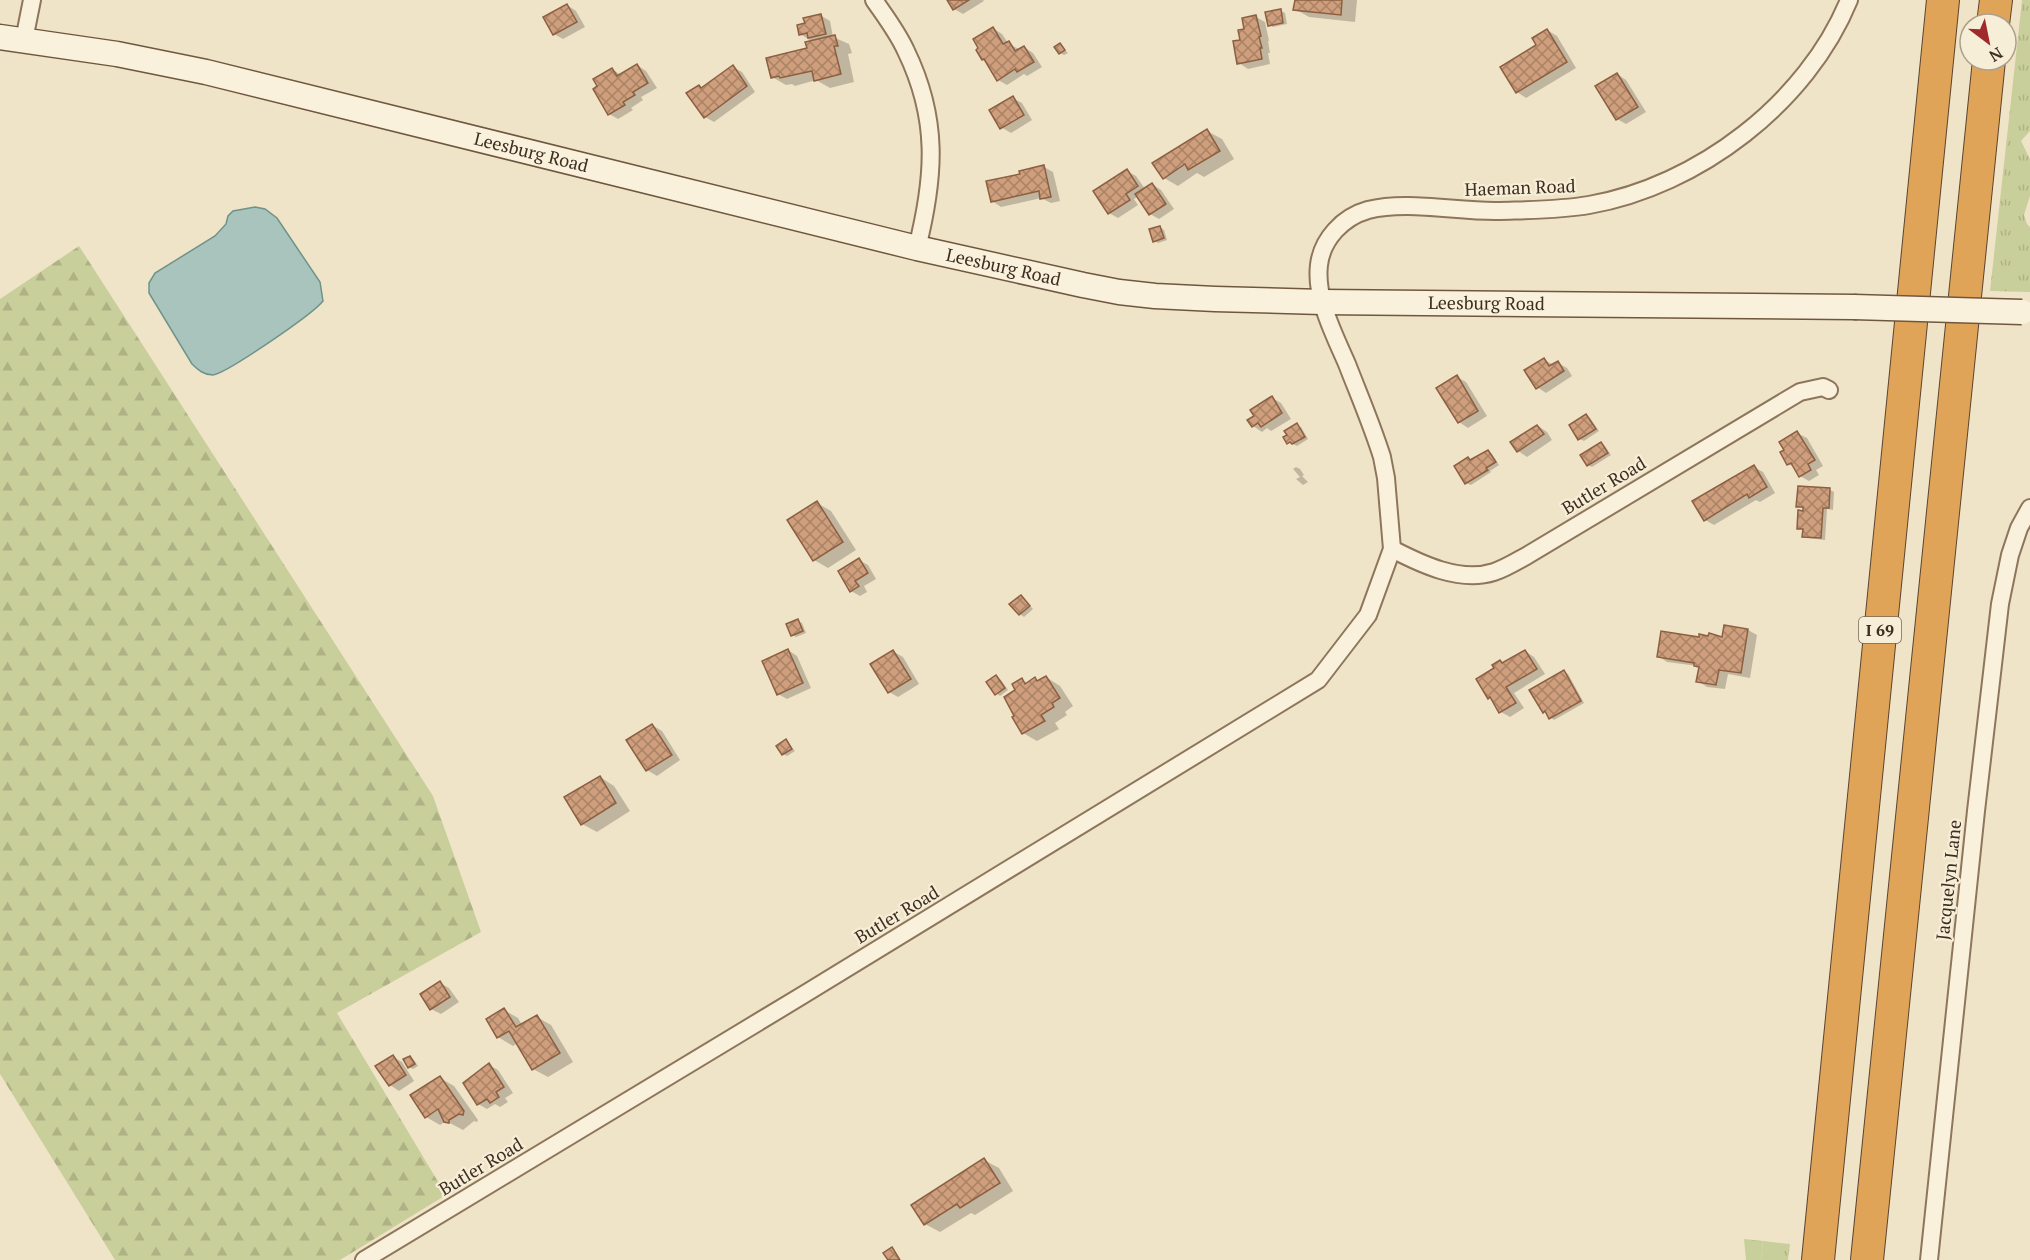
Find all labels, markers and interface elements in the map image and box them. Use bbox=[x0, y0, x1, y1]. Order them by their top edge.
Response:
north arrow bbox=[1958, 12, 2018, 72]
text: N bbox=[1985, 42, 2007, 67]
street label: Leesburg Road bbox=[472, 126, 591, 177]
street label: Haeman Road bbox=[1464, 173, 1576, 201]
street label: Leesburg Road bbox=[944, 242, 1063, 291]
street label: Leesburg Road bbox=[1428, 290, 1545, 315]
street label: Butler Road bbox=[1557, 451, 1650, 520]
road number: I 69 bbox=[1859, 617, 1901, 643]
street label: Jacquelyn Lane bbox=[1930, 819, 1966, 941]
street label: Butler Road bbox=[850, 880, 943, 949]
street label: Butler Road bbox=[434, 1132, 527, 1201]

